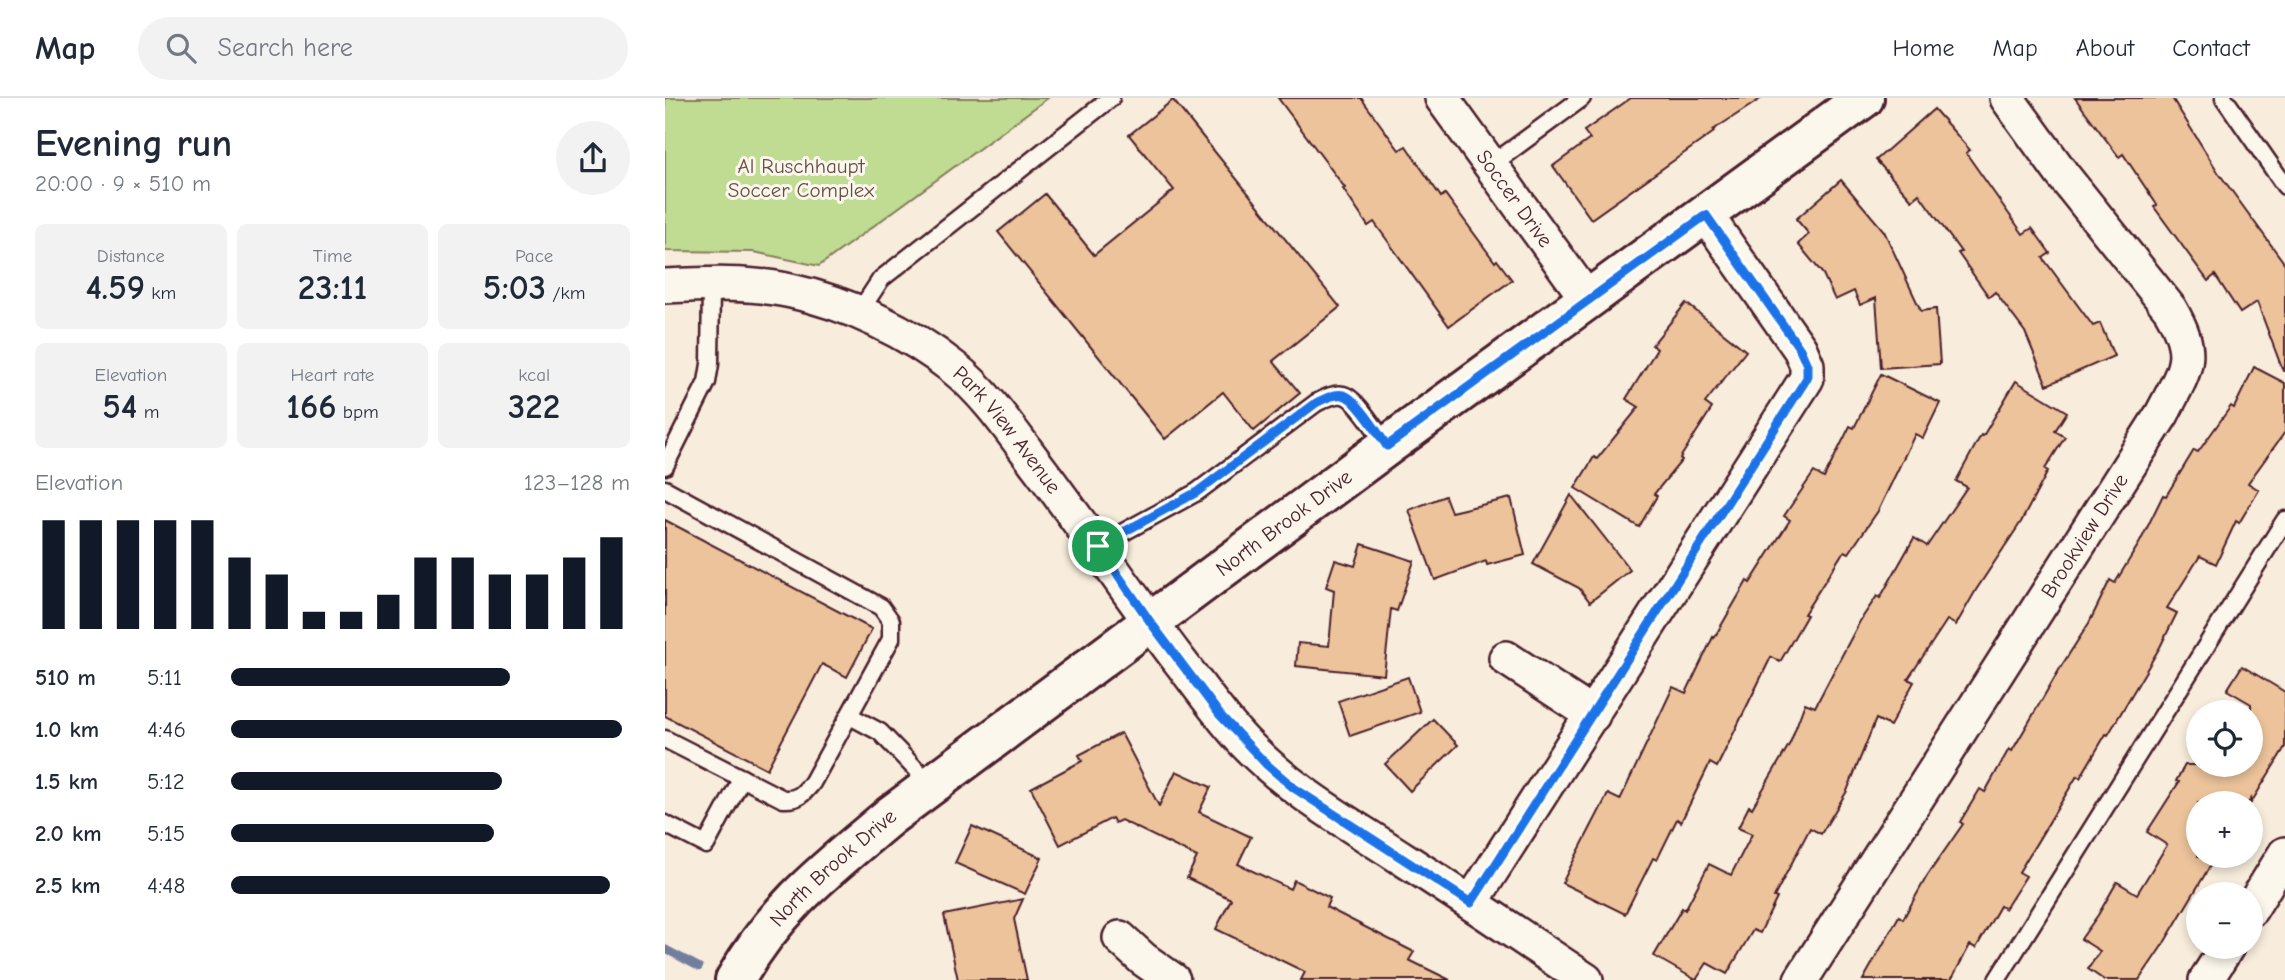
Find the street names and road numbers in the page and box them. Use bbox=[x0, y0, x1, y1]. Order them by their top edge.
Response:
street label: Soccer Drive bbox=[1471, 145, 1558, 252]
street label: Park View Avenue bbox=[949, 361, 1066, 498]
street label: North Brook Drive bbox=[1211, 465, 1356, 581]
street label: Brookview Drive bbox=[2036, 469, 2133, 602]
street label: North Brook Drive bbox=[765, 804, 901, 931]

